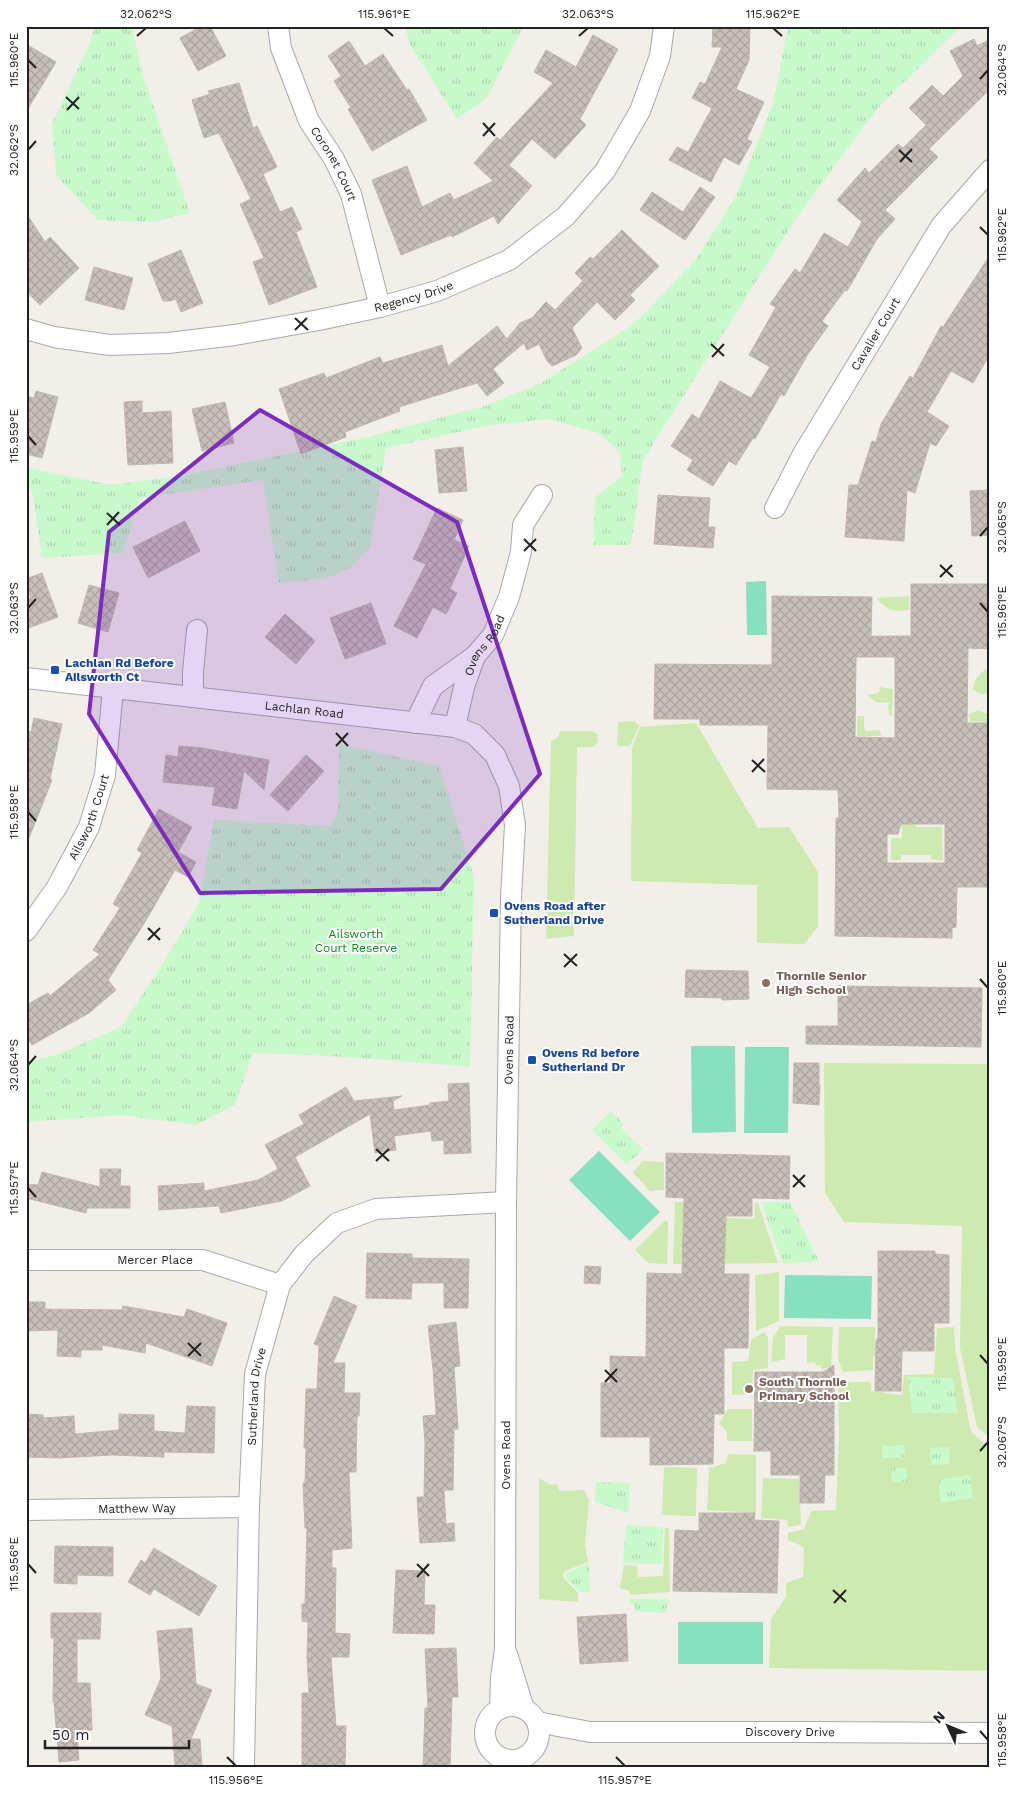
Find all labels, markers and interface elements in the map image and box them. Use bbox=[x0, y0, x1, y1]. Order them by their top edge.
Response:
text: 32.062°S bbox=[120, 7, 172, 21]
text: 115.961°E bbox=[358, 7, 410, 21]
text: 32.063°S bbox=[562, 7, 614, 21]
text: 115.962°E bbox=[746, 7, 801, 21]
text: 115.960°E bbox=[7, 32, 21, 87]
text: 32.064°S bbox=[995, 44, 1009, 96]
text: 32.062°S bbox=[7, 124, 21, 176]
street label: Coronet Court bbox=[308, 124, 359, 202]
text: 115.962°E bbox=[995, 207, 1009, 262]
street label: Regency Drive bbox=[373, 278, 455, 315]
street label: Cavalier Court bbox=[848, 295, 903, 373]
text: 115.959°E bbox=[7, 408, 21, 463]
text: 32.065°S bbox=[995, 501, 1009, 553]
text: 32.063°S bbox=[7, 582, 21, 634]
text: 115.961°E bbox=[995, 586, 1009, 638]
street label: Ovens Road bbox=[462, 613, 508, 678]
place label: Lachlan Rd Before Ailsworth Ct bbox=[65, 656, 174, 684]
marker: Lachlan Rd Before Ailsworth Ct bbox=[49, 664, 61, 676]
street label: Lachlan Road bbox=[264, 698, 344, 721]
street label: Ailsworth Court bbox=[66, 773, 112, 863]
text: 115.958°E bbox=[7, 784, 21, 839]
place label: Ovens Road after Sutherland Drive bbox=[504, 899, 607, 927]
marker: Ovens Road after Sutherland Drive bbox=[488, 907, 500, 919]
park label: Ailsworth Court Reserve bbox=[315, 927, 397, 955]
text: 115.960°E bbox=[995, 960, 1009, 1015]
place label: Thornlie Senior High School bbox=[776, 969, 868, 997]
marker: Thornlie Senior High School bbox=[760, 977, 772, 989]
street label: Ovens Road bbox=[501, 1015, 517, 1085]
text: 32.064°S bbox=[7, 1039, 21, 1091]
place label: Ovens Rd before Sutherland Dr bbox=[542, 1046, 639, 1074]
marker: Ovens Rd before Sutherland Dr bbox=[526, 1054, 538, 1066]
text: 115.957°E bbox=[7, 1161, 21, 1215]
street label: Mercer Place bbox=[117, 1253, 193, 1267]
text: 115.959°E bbox=[995, 1336, 1009, 1391]
street label: Sutherland Drive bbox=[245, 1346, 269, 1446]
place label: South Thornlie Primary School bbox=[759, 1375, 849, 1403]
marker: South Thornlie Primary School bbox=[743, 1383, 755, 1395]
text: 32.067°S bbox=[995, 1416, 1009, 1468]
street label: Ovens Road bbox=[499, 1420, 513, 1490]
street label: Matthew Way bbox=[98, 1501, 177, 1516]
text: 115.956°E bbox=[7, 1536, 21, 1591]
north arrow bbox=[924, 1700, 974, 1750]
text: N bbox=[929, 1708, 948, 1726]
text: 115.958°E bbox=[995, 1712, 1009, 1767]
scale bar bbox=[45, 1718, 189, 1750]
street label: Discovery Drive bbox=[745, 1725, 835, 1739]
text: 50 m bbox=[52, 1726, 89, 1744]
text: 115.956°E bbox=[209, 1773, 264, 1787]
text: 115.957°E bbox=[598, 1773, 652, 1787]

